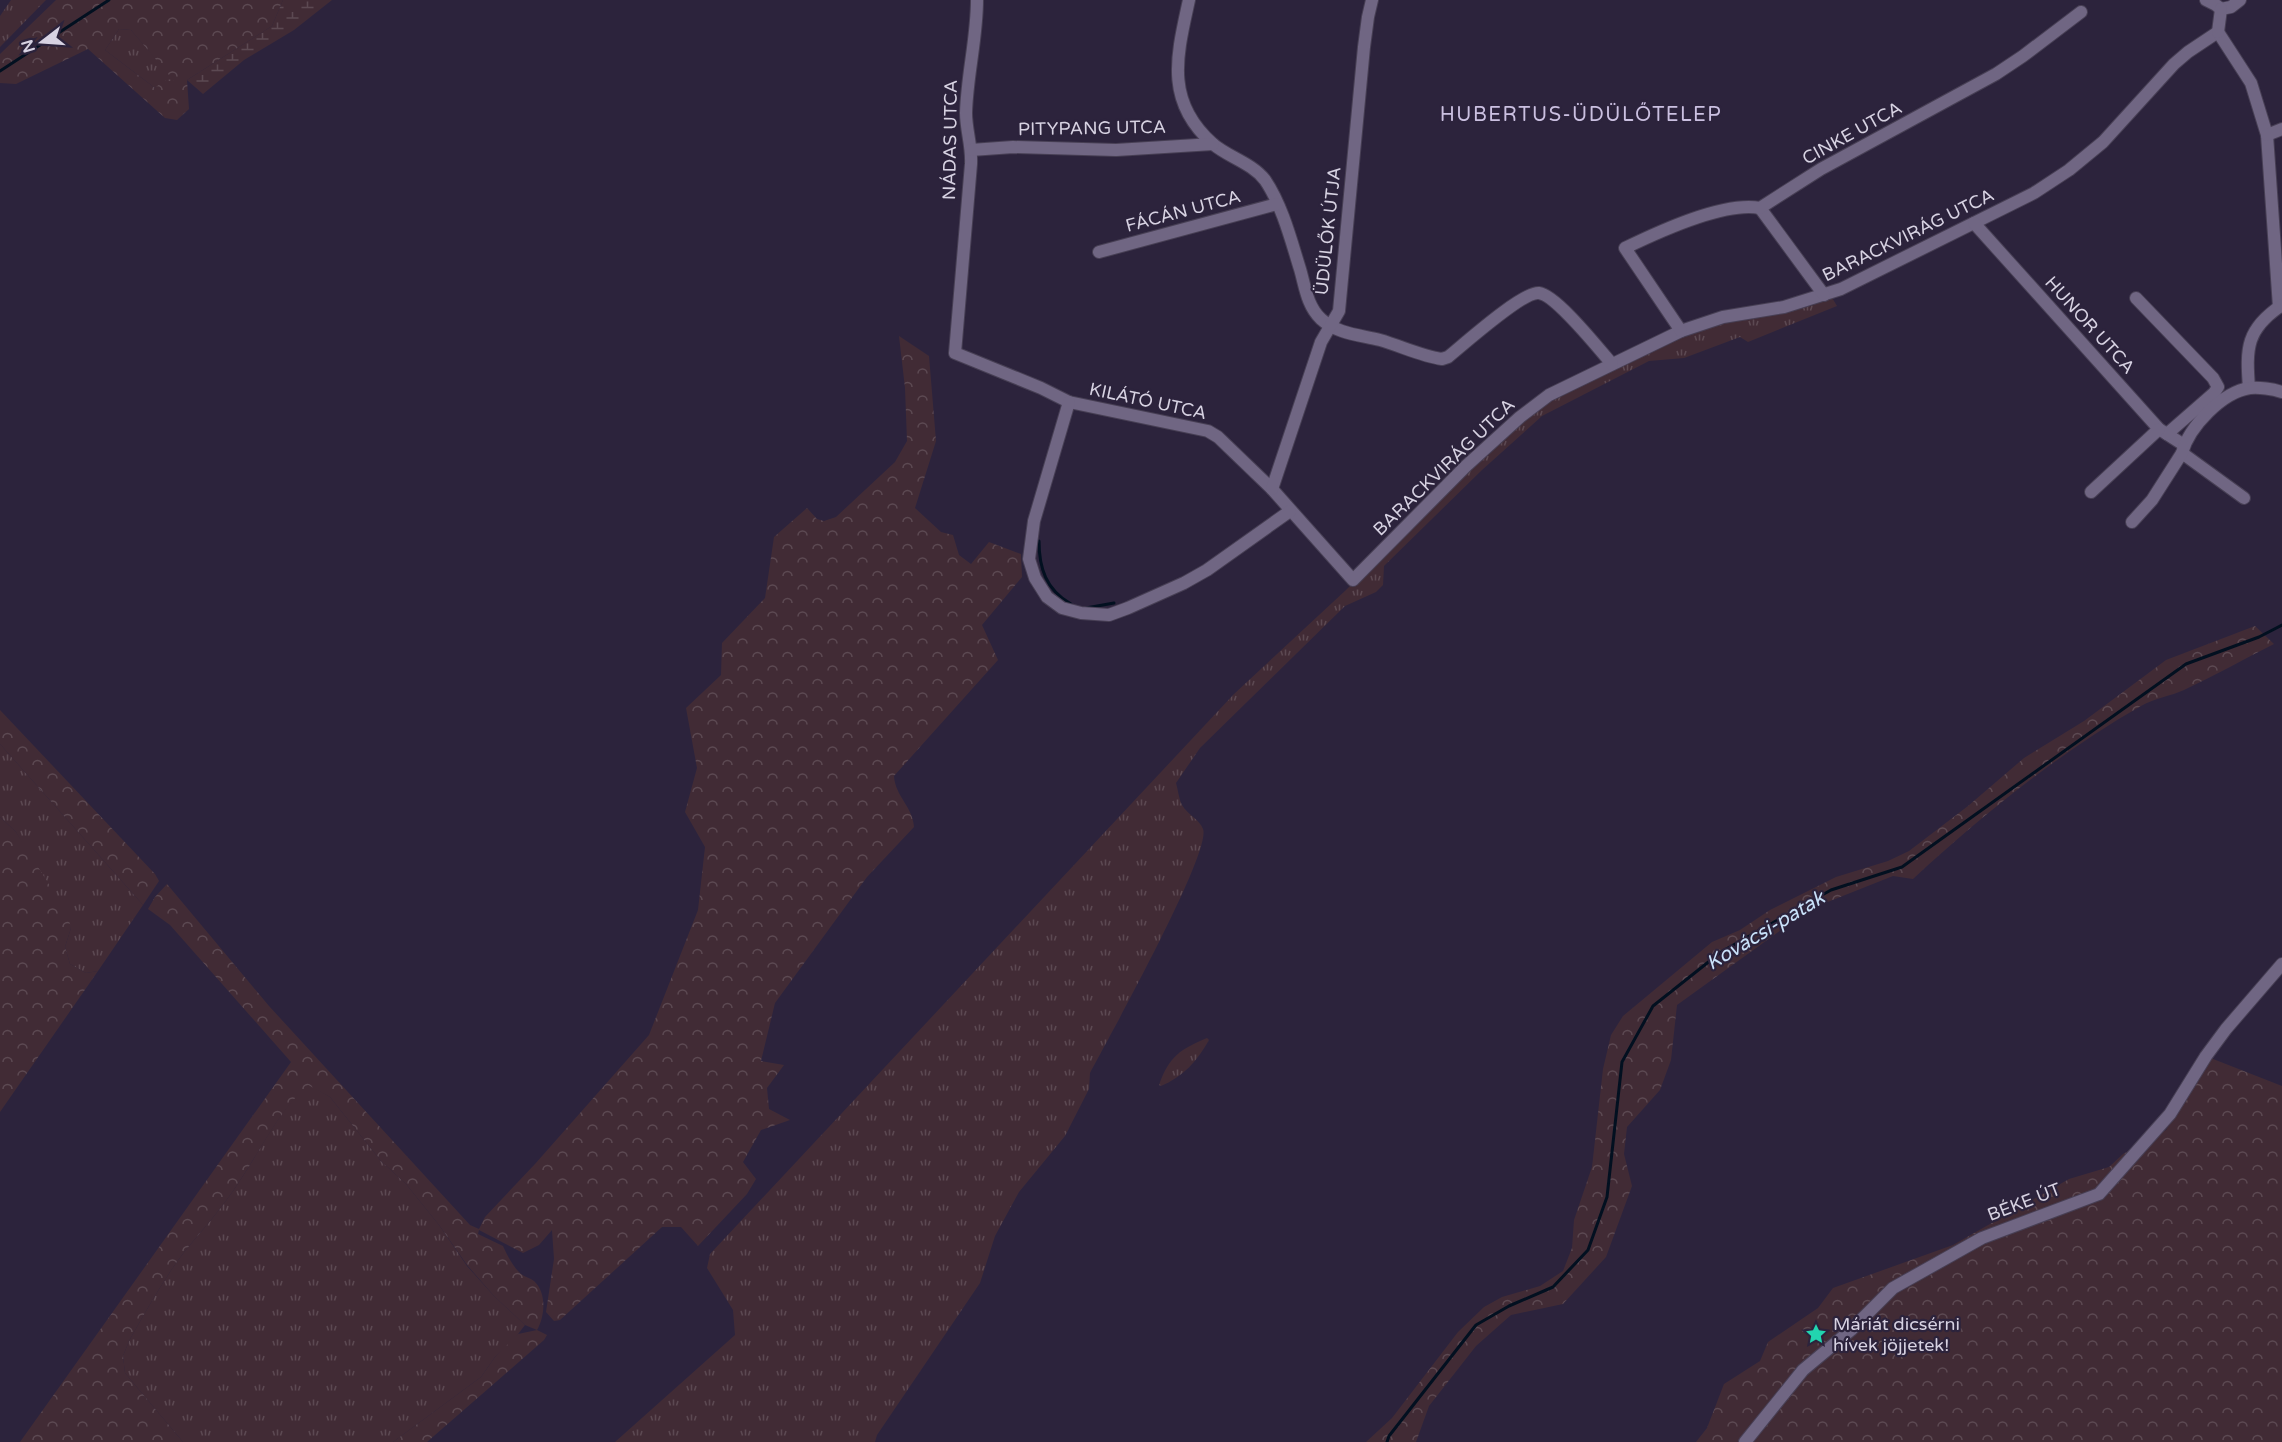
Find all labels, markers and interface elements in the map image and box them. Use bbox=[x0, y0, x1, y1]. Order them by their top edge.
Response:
north arrow bbox=[12, 12, 72, 72]
text: N bbox=[17, 37, 40, 55]
street label: NÁDAS UTCA bbox=[938, 80, 962, 200]
street label: CINKE UTCA bbox=[1798, 97, 1906, 169]
district label: HUBERTUS-ÜDÜLŐTELEP bbox=[1440, 102, 1722, 127]
street label: PITYPANG UTCA bbox=[1018, 116, 1166, 140]
street label: ÜDÜLŐK ÚTJA bbox=[1310, 166, 1346, 296]
street label: BARACKVIRÁG UTCA bbox=[1818, 184, 1998, 286]
street label: FÁCÁN UTCA bbox=[1123, 185, 1243, 237]
street label: HUNOR UTCA bbox=[2040, 272, 2140, 378]
street label: KILÁTÓ UTCA bbox=[1087, 378, 1209, 424]
street label: BARACKVIRÁG UTCA bbox=[1369, 394, 1519, 540]
water label: Kovácsi-patak bbox=[1702, 885, 1831, 976]
street label: BÉKE ÚT bbox=[1984, 1178, 2064, 1226]
place label: Máriát dicsérni hívek jöjjetek! bbox=[1833, 1313, 1960, 1356]
place icon: Máriát dicsérni hívek jöjjetek! bbox=[1804, 1322, 1828, 1346]

